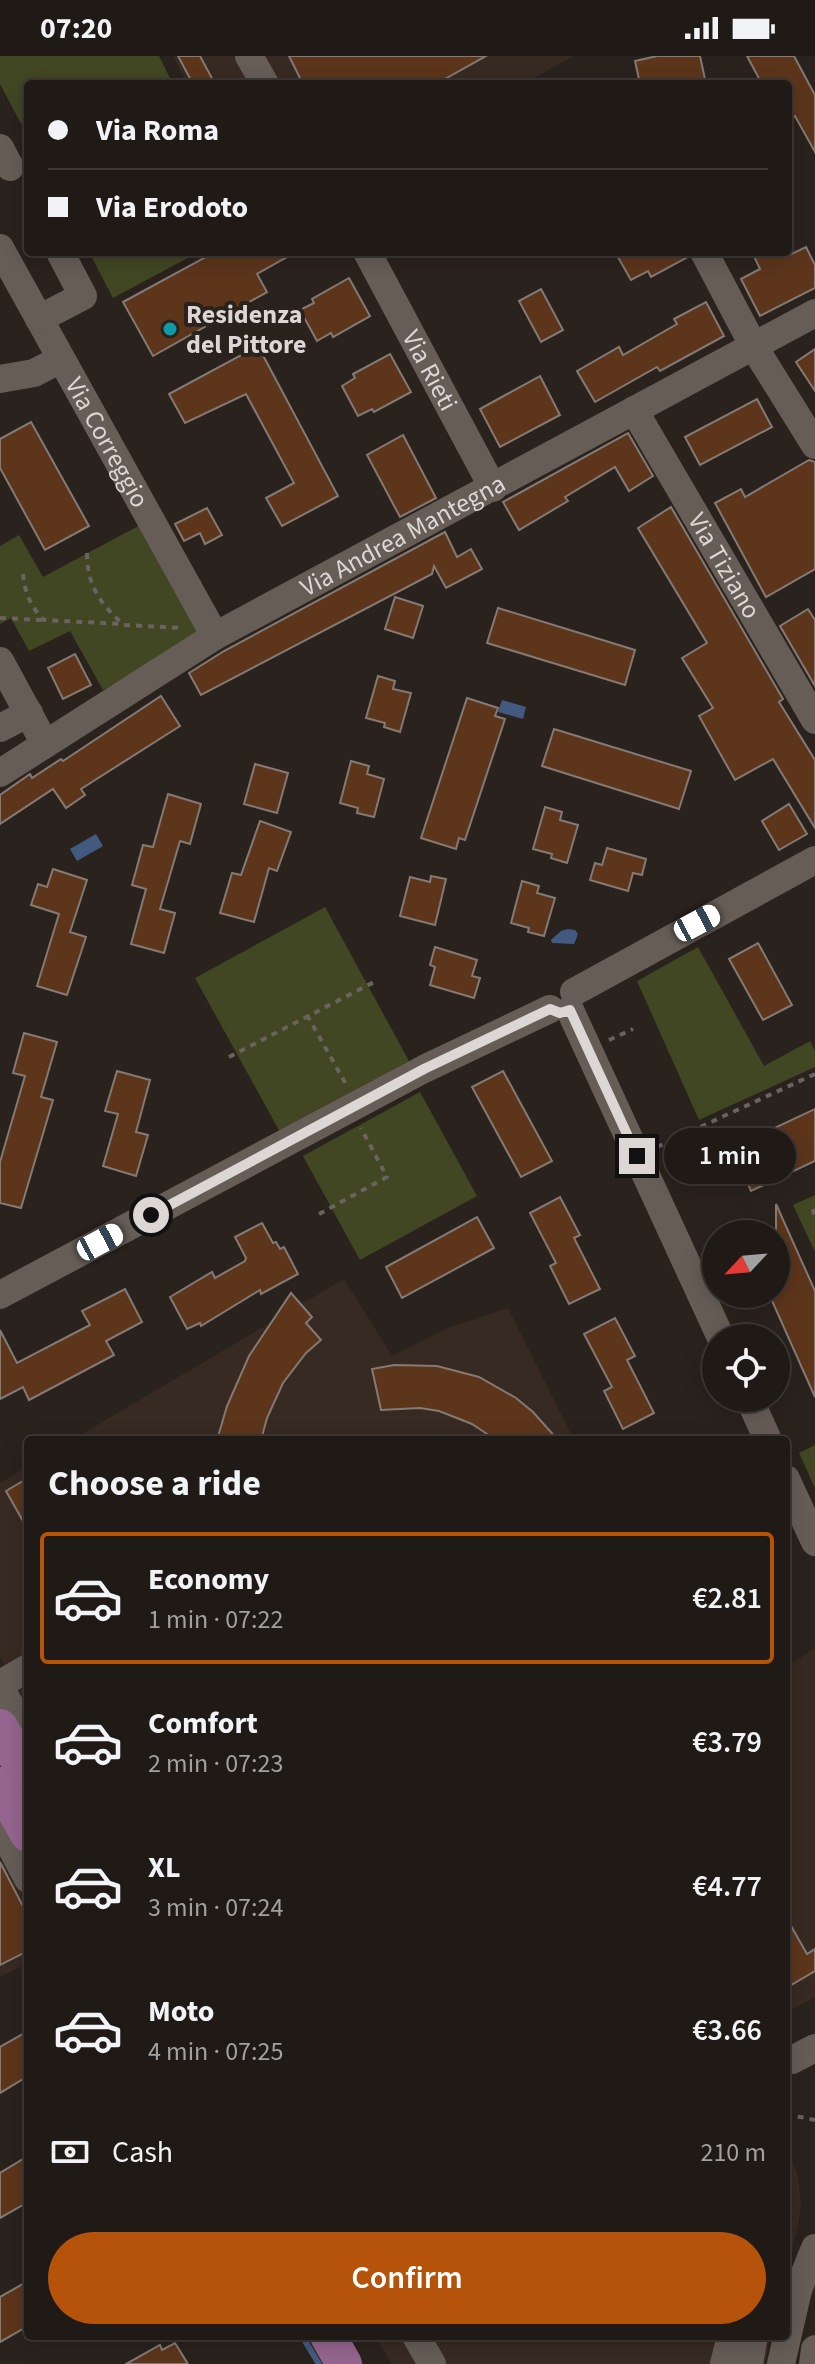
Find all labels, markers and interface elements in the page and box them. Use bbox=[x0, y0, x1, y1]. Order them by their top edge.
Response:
text: 07:20 bbox=[40, 7, 112, 50]
text: Via Roma bbox=[96, 109, 219, 152]
text: Via Erodoto bbox=[96, 186, 248, 229]
place label: Residenza del Pittore bbox=[186, 296, 307, 363]
marker: Residenza del Pittore bbox=[161, 320, 179, 338]
street label: Via Rieti bbox=[393, 323, 467, 418]
street label: Via Correggio bbox=[56, 370, 158, 514]
street label: Via Andrea Mantegna bbox=[294, 465, 512, 606]
street label: Via Tiziano bbox=[679, 506, 770, 626]
car bbox=[670, 901, 724, 945]
callout: 1 min bbox=[665, 1128, 797, 1184]
text: 1 min bbox=[699, 1137, 761, 1174]
route end bbox=[619, 1138, 655, 1174]
route start bbox=[133, 1197, 169, 1233]
car bbox=[73, 1220, 127, 1264]
north arrow bbox=[702, 1220, 790, 1308]
map controls bbox=[702, 1220, 790, 1412]
button: locate bbox=[702, 1324, 790, 1412]
text: Choose a ride bbox=[48, 1458, 261, 1509]
text: Economy bbox=[148, 1558, 269, 1601]
icon: car bbox=[52, 1562, 124, 1634]
text: €2.81 bbox=[692, 1577, 762, 1620]
text: 1 min · 07:22 bbox=[148, 1601, 283, 1638]
text: Comfort bbox=[148, 1702, 258, 1745]
icon: car bbox=[52, 1706, 124, 1778]
text: €3.79 bbox=[692, 1721, 762, 1764]
text: 2 min · 07:23 bbox=[148, 1745, 283, 1782]
text: XL bbox=[148, 1846, 181, 1889]
icon: car bbox=[52, 1850, 124, 1922]
text: €4.77 bbox=[692, 1865, 762, 1908]
text: 3 min · 07:24 bbox=[148, 1889, 283, 1926]
text: Moto bbox=[148, 1990, 214, 2033]
icon: car bbox=[52, 1994, 124, 2066]
text: €3.66 bbox=[692, 2009, 762, 2052]
text: 4 min · 07:25 bbox=[148, 2033, 283, 2070]
icon: cash bbox=[48, 2130, 92, 2174]
text: Cash bbox=[112, 2131, 173, 2174]
text: 210 m bbox=[700, 2134, 766, 2171]
button: Confirm bbox=[48, 2232, 766, 2324]

